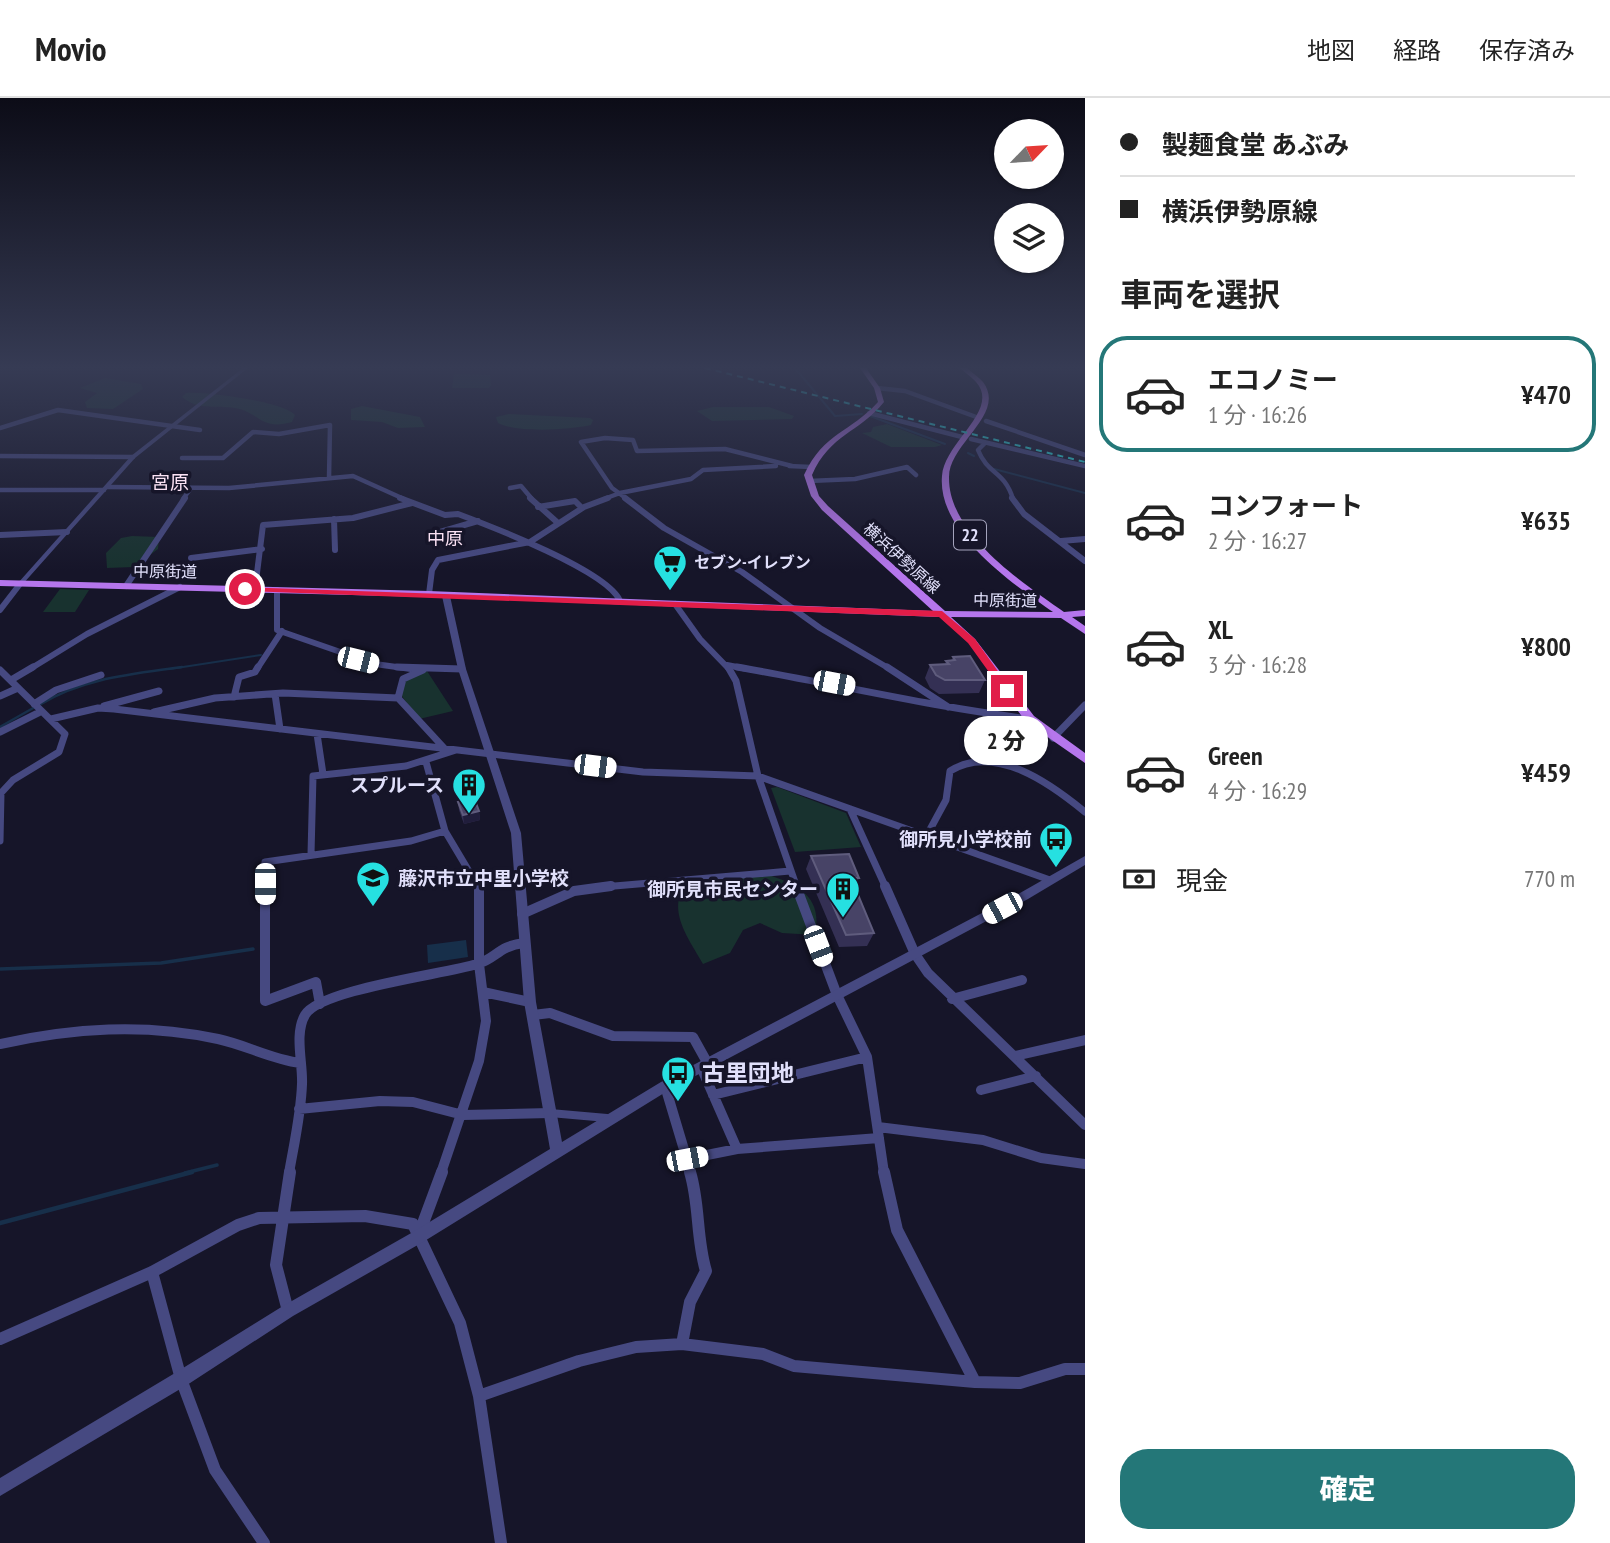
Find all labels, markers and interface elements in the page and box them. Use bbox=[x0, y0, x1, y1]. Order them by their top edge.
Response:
text: Movio bbox=[35, 27, 107, 70]
text: 地図 bbox=[1307, 35, 1355, 66]
text: 経路 bbox=[1393, 35, 1441, 66]
text: 保存済み bbox=[1479, 35, 1575, 66]
north arrow bbox=[994, 119, 1064, 189]
map controls bbox=[994, 119, 1064, 273]
text: 製麺食堂 あぶみ bbox=[1162, 128, 1349, 161]
text: 横浜伊勢原線 bbox=[1162, 195, 1318, 228]
button: layers bbox=[994, 203, 1064, 273]
text: 車両を選択 bbox=[1120, 273, 1280, 315]
icon: car bbox=[1124, 363, 1187, 426]
text: エコノミー bbox=[1208, 363, 1338, 396]
text: ¥470 bbox=[1521, 378, 1571, 411]
text: 1 分 · 16:26 bbox=[1208, 400, 1307, 429]
district label: 宮原 bbox=[151, 470, 189, 494]
icon: car bbox=[1124, 489, 1187, 552]
text: コンフォート bbox=[1208, 489, 1363, 522]
text: ¥635 bbox=[1521, 504, 1571, 537]
street label: 横浜伊勢原線 bbox=[860, 518, 944, 598]
road number: 22 bbox=[954, 520, 986, 550]
text: 2 分 · 16:27 bbox=[1208, 526, 1307, 555]
district label: 中原 bbox=[427, 527, 463, 550]
supermarket icon: セブン-イレブン bbox=[651, 543, 689, 592]
place label: セブン-イレブン bbox=[694, 552, 811, 572]
street label: 中原街道 bbox=[133, 560, 197, 582]
route start bbox=[229, 573, 261, 605]
street label: 中原街道 bbox=[973, 589, 1037, 611]
text: XL bbox=[1208, 613, 1233, 646]
icon: car bbox=[1124, 615, 1187, 678]
text: ¥800 bbox=[1521, 630, 1571, 663]
car bbox=[336, 645, 381, 675]
text: 3 分 · 16:28 bbox=[1208, 650, 1307, 679]
car bbox=[812, 669, 857, 697]
route end bbox=[991, 675, 1023, 707]
callout: 2 分 bbox=[965, 716, 1049, 764]
text: 2 分 bbox=[987, 726, 1025, 755]
text: Green bbox=[1208, 739, 1263, 772]
icon: car bbox=[1124, 741, 1187, 804]
car bbox=[573, 753, 618, 779]
text: ¥459 bbox=[1521, 756, 1571, 789]
building icon: スプルース bbox=[450, 766, 488, 815]
place label: スプルース bbox=[350, 773, 444, 797]
text: 4 分 · 16:29 bbox=[1208, 776, 1307, 805]
bus stop icon: 御所見小学校前 bbox=[1037, 820, 1075, 869]
place label: 御所見小学校前 bbox=[899, 827, 1032, 851]
school or university icon: 藤沢市立中里小学校 bbox=[354, 859, 392, 908]
icon: cash bbox=[1120, 860, 1158, 898]
car bbox=[255, 863, 276, 905]
text: 現金 bbox=[1176, 864, 1228, 897]
text: 770 m bbox=[1524, 864, 1575, 893]
place label: 藤沢市立中里小学校 bbox=[398, 866, 569, 890]
building icon: 御所見市民センター bbox=[824, 870, 862, 919]
place label: 御所見市民センター bbox=[647, 877, 818, 901]
car bbox=[979, 889, 1026, 927]
car bbox=[801, 923, 836, 969]
bus stop icon: 古里団地 bbox=[659, 1054, 697, 1103]
place label: 古里団地 bbox=[702, 1058, 794, 1087]
car bbox=[665, 1145, 710, 1173]
button: 確定 bbox=[1120, 1449, 1575, 1529]

